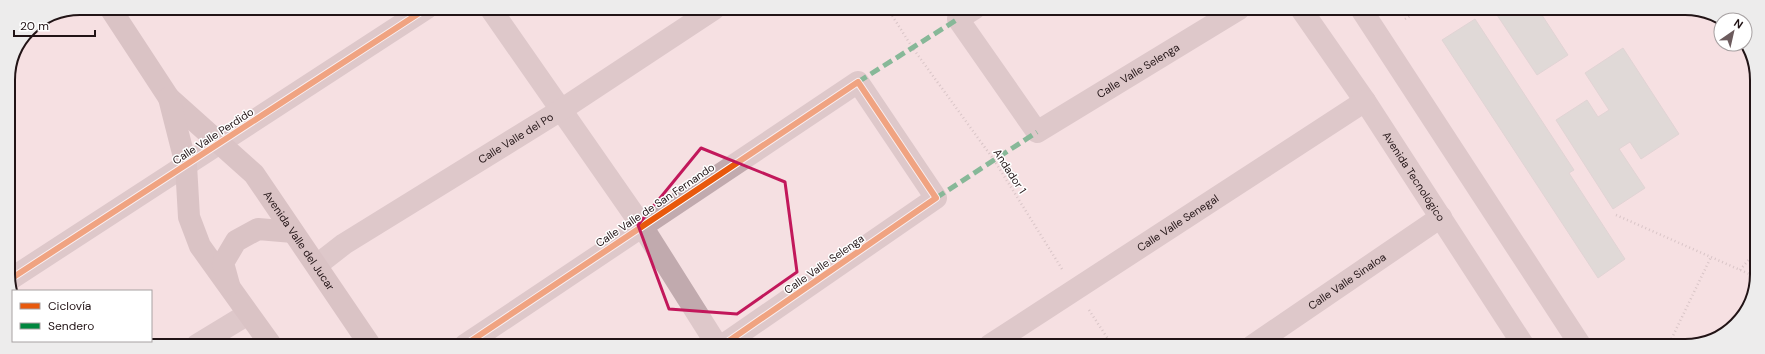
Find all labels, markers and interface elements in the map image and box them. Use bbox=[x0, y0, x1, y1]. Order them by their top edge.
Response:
scale bar bbox=[14, 12, 95, 38]
north arrow bbox=[1713, 12, 1753, 52]
text: N bbox=[1731, 16, 1746, 32]
text: 20 m bbox=[20, 18, 49, 34]
street label: Calle Valle Selenga bbox=[1094, 40, 1182, 101]
street label: Calle Valle Perdido bbox=[170, 105, 256, 167]
street label: Calle Valle del Po bbox=[475, 109, 556, 167]
street label: Avenida Tecnológico bbox=[1380, 129, 1448, 224]
street label: Andador 1 bbox=[990, 146, 1030, 196]
street label: Calle Valle de San Fernando bbox=[593, 160, 717, 250]
street label: Avenida Valle del Jucar bbox=[261, 188, 338, 293]
street label: Calle Valle Senegal bbox=[1134, 191, 1221, 254]
street label: Calle Valle Selenga bbox=[781, 231, 867, 297]
street label: Calle Valle Sinaloa bbox=[1305, 250, 1389, 313]
legend bbox=[12, 290, 152, 342]
text: Ciclovía bbox=[48, 298, 91, 314]
text: Sendero bbox=[48, 318, 94, 334]

